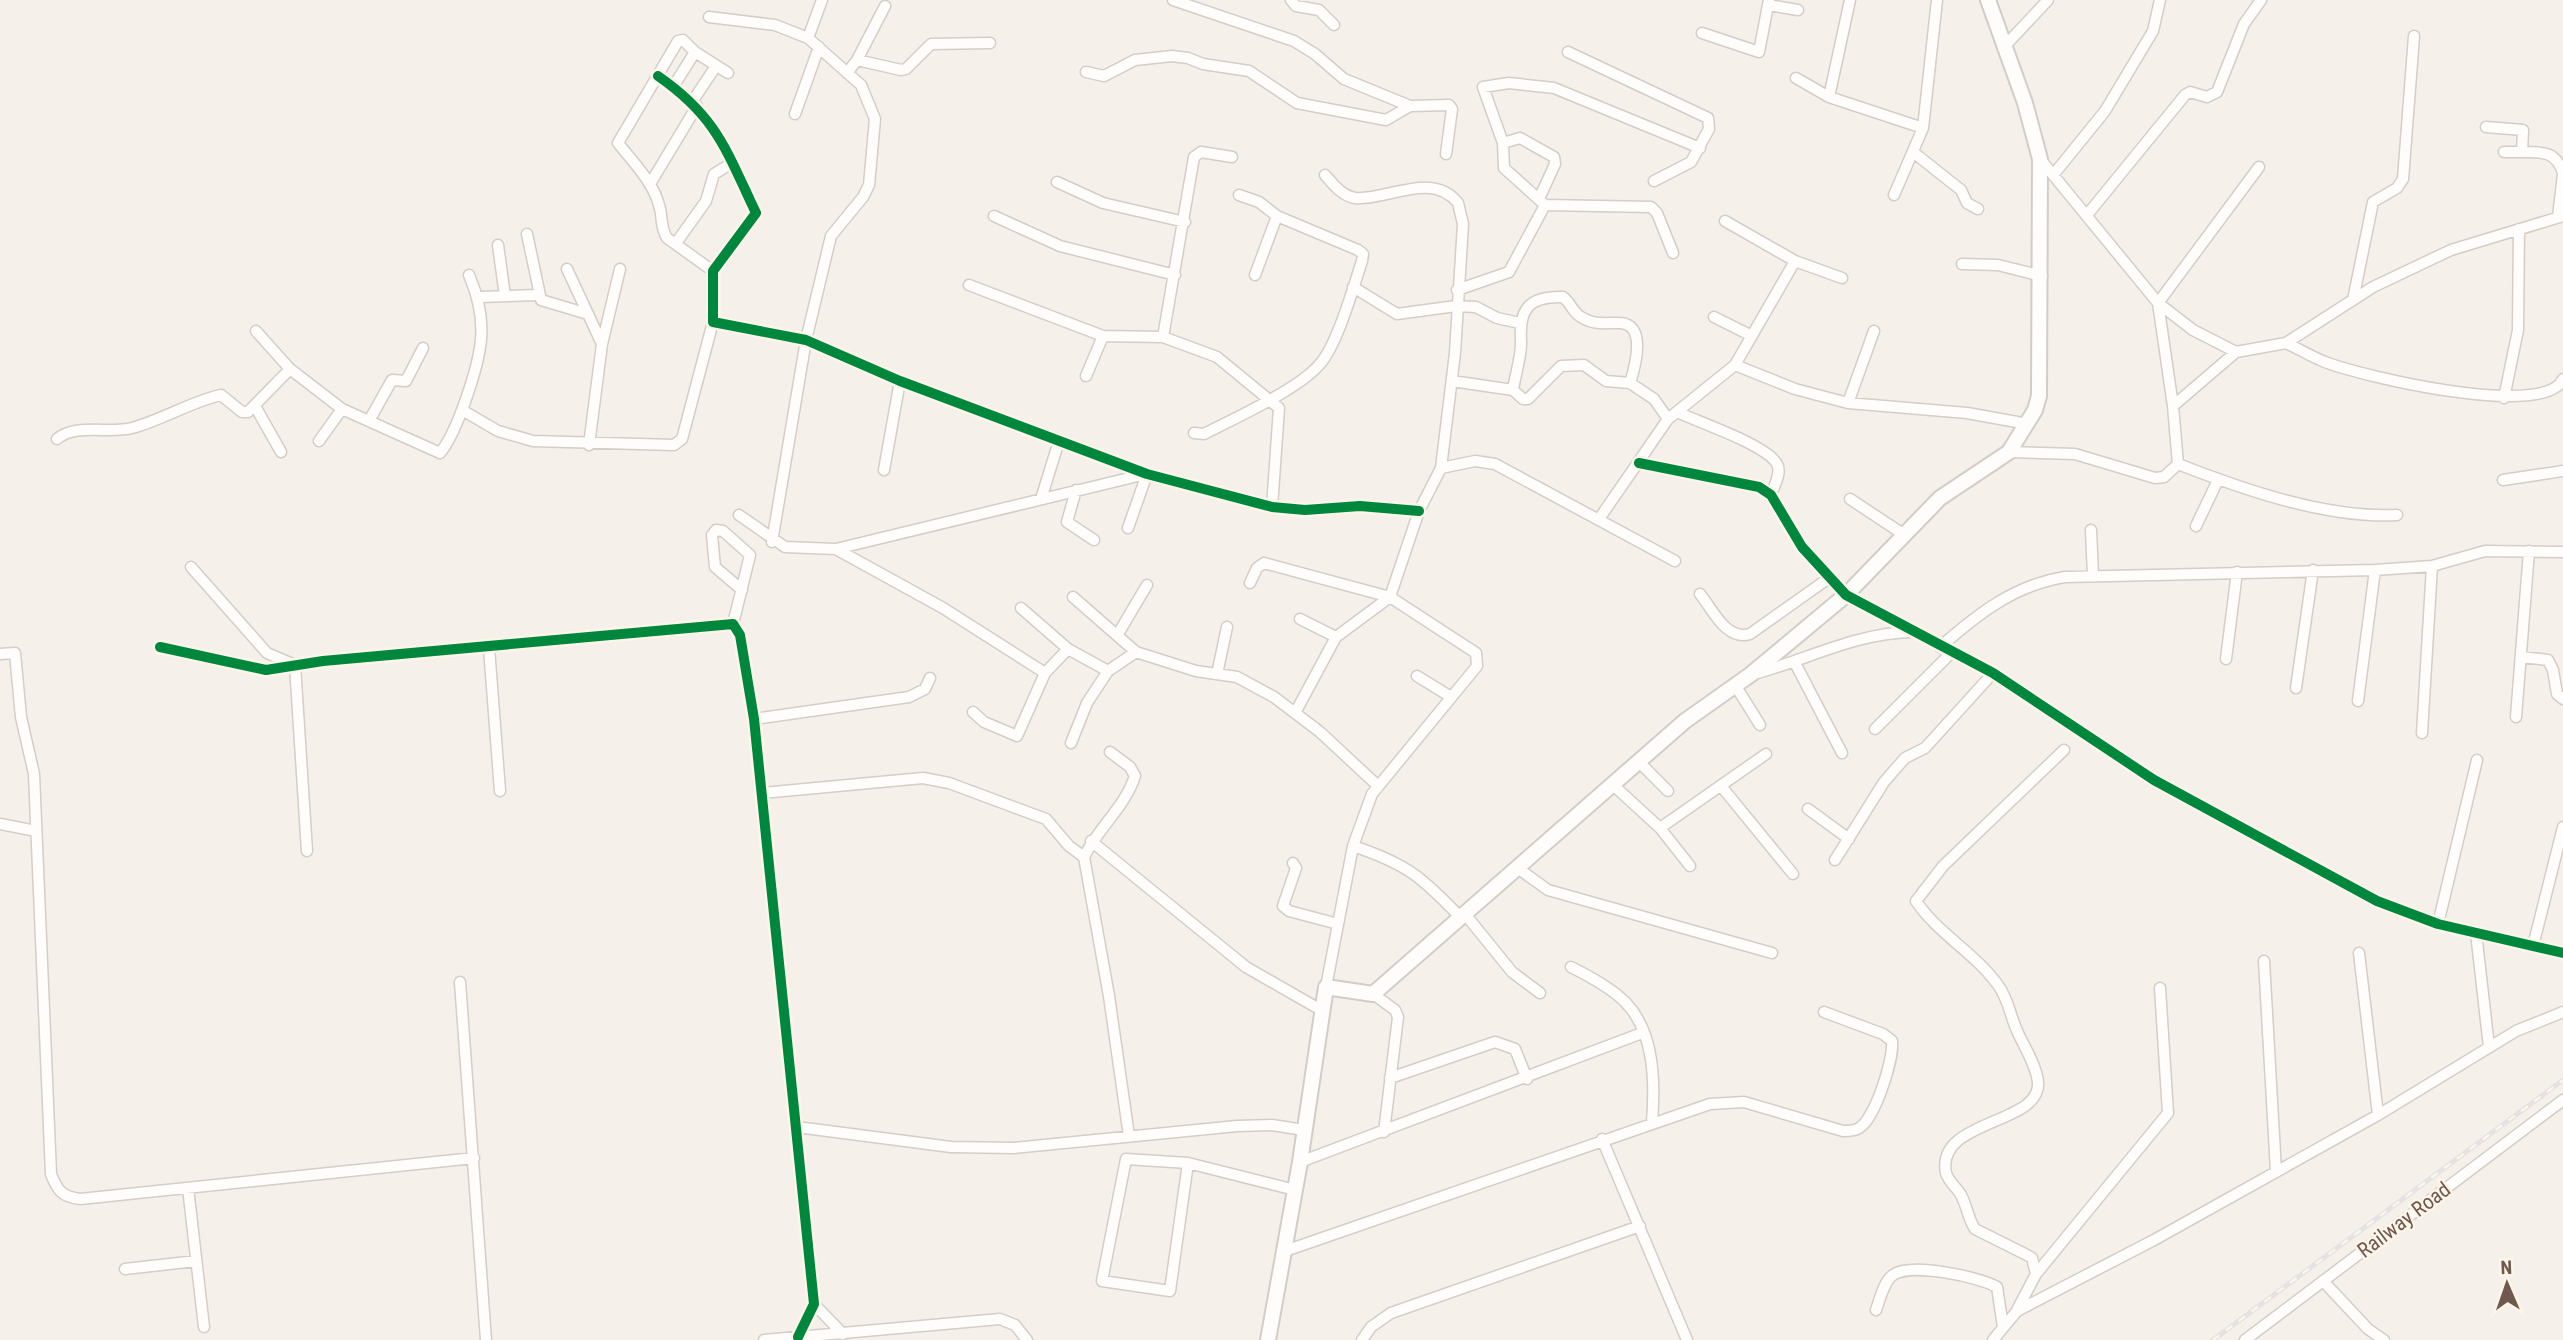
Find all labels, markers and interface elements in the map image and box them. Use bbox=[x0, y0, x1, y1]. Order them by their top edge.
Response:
street label: Railway Road bbox=[2353, 1177, 2455, 1263]
north arrow bbox=[2472, 1249, 2542, 1319]
text: N bbox=[2500, 1256, 2513, 1279]

